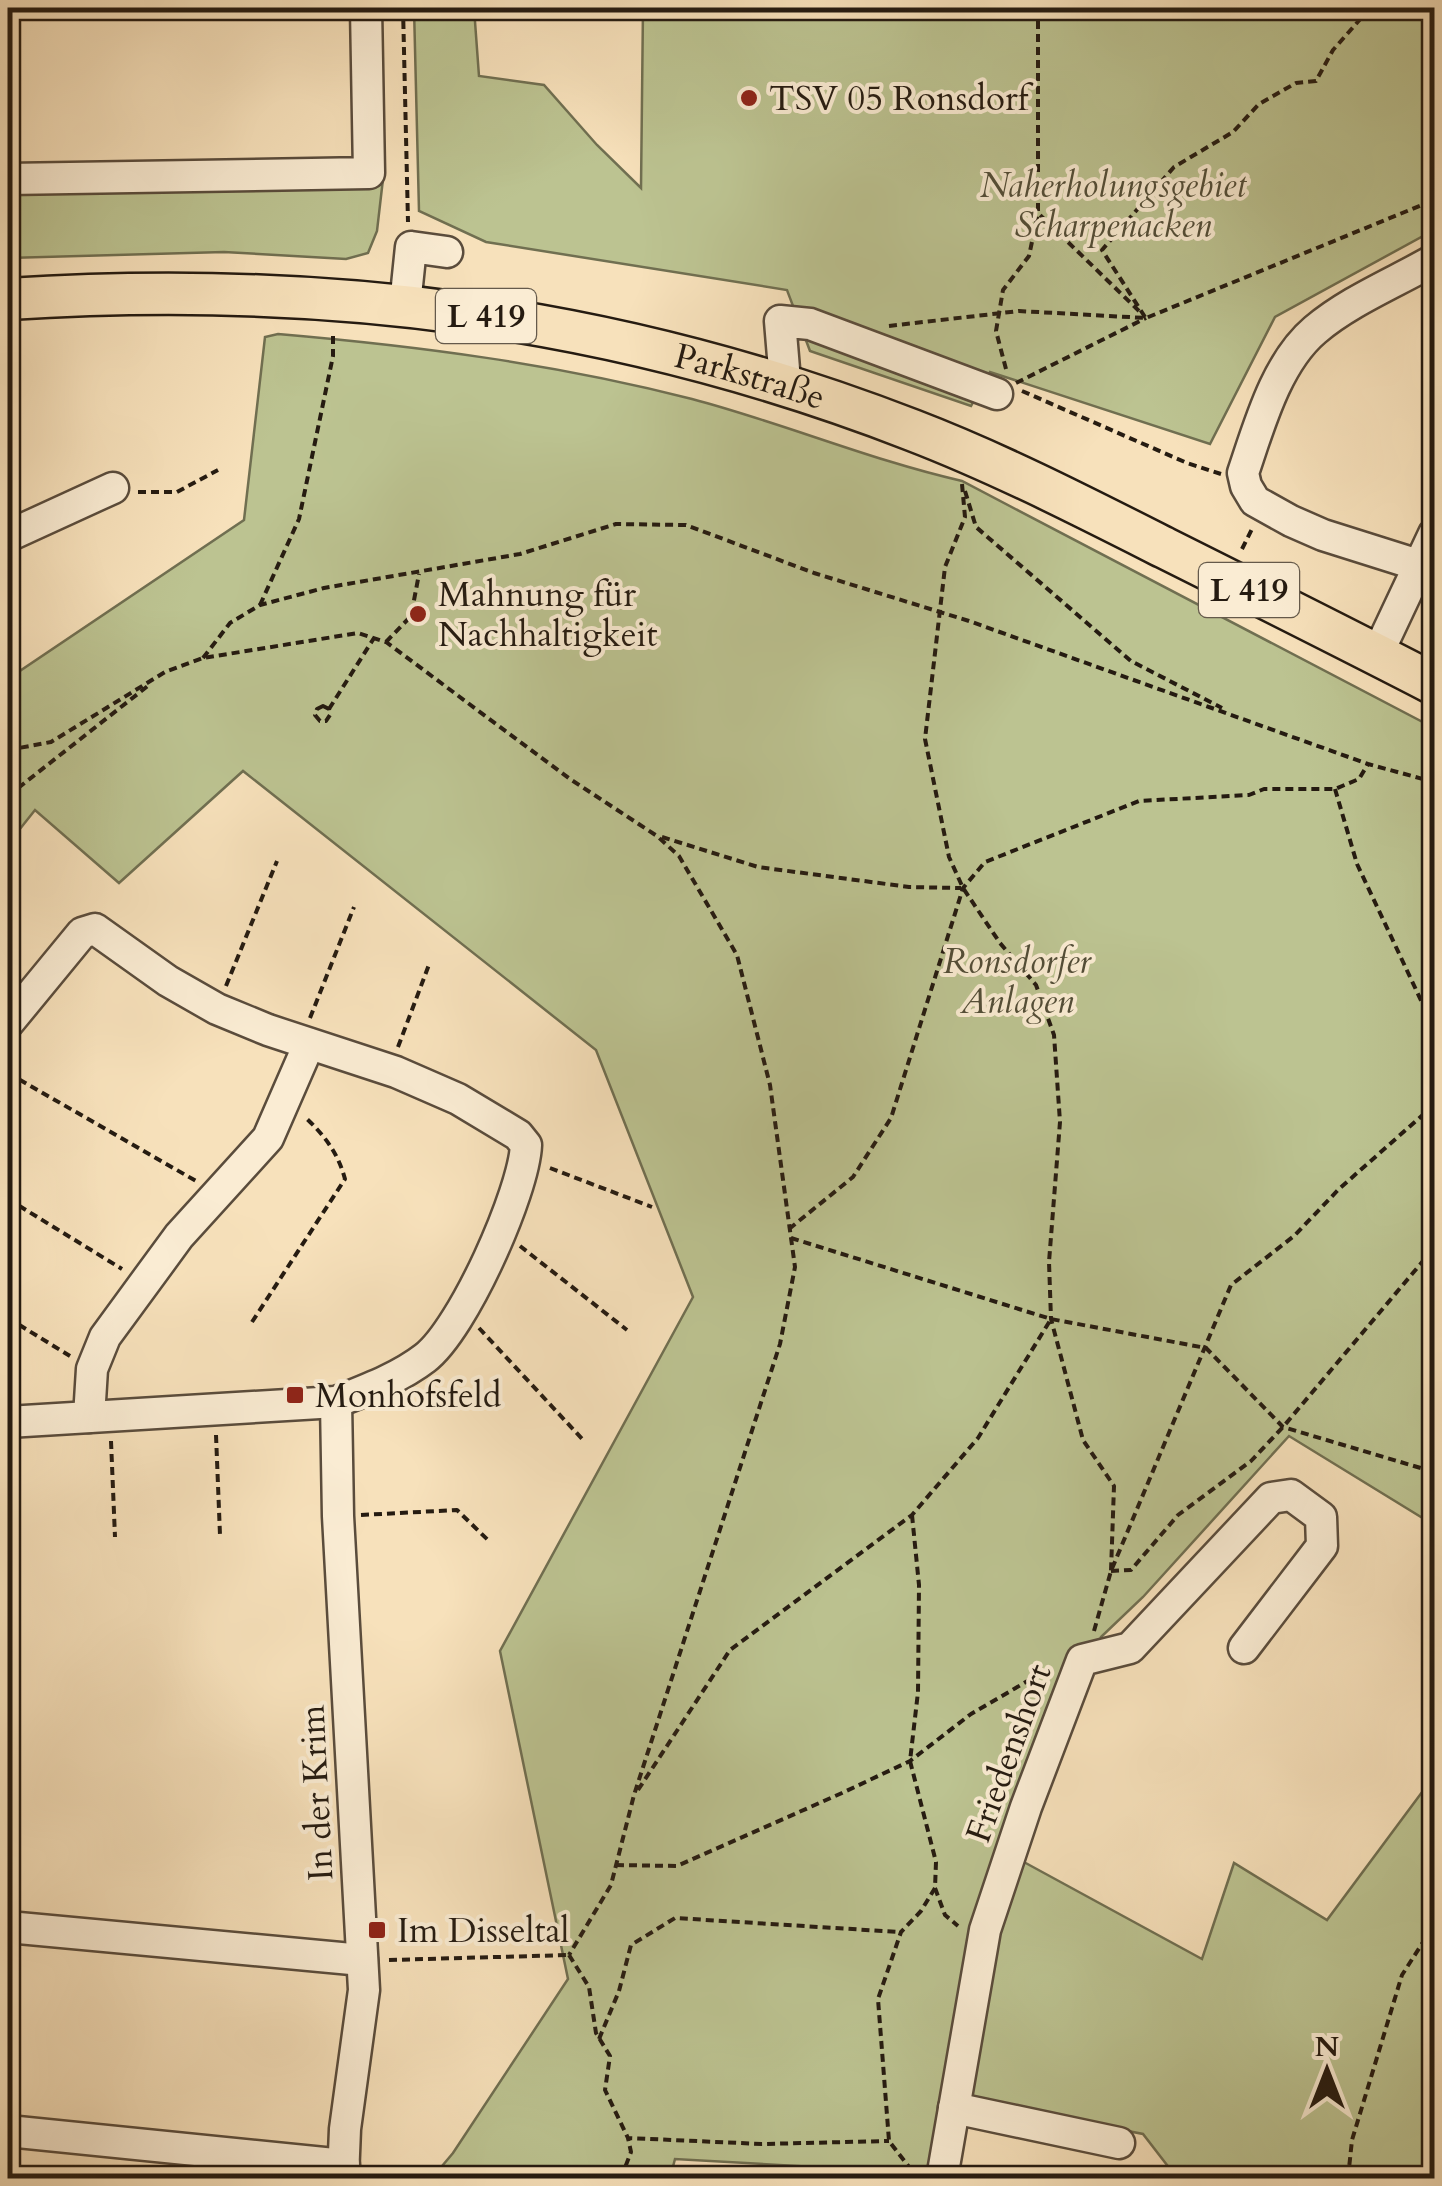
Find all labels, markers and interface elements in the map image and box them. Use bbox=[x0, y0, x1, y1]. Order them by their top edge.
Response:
place label: TSV 05 Ronsdorf bbox=[769, 75, 1034, 123]
marker: TSV 05 Ronsdorf bbox=[738, 87, 760, 109]
park label: Naherholungsgebiet Scharpenacken bbox=[980, 162, 1247, 250]
road number: L 419 bbox=[436, 289, 536, 343]
street label: Parkstraße bbox=[669, 332, 831, 422]
road number: L 419 bbox=[1199, 563, 1299, 617]
place label: Mahnung für Nachhaltigkeit bbox=[438, 571, 657, 659]
marker: Mahnung für Nachhaltigkeit bbox=[407, 603, 429, 625]
park label: Ronsdorfer Anlagen bbox=[943, 938, 1093, 1026]
place label: Monhofsfeld bbox=[315, 1372, 502, 1420]
marker: Monhofsfeld bbox=[284, 1384, 306, 1406]
street label: Friedenshort bbox=[954, 1657, 1063, 1849]
street label: In der Krim bbox=[288, 1703, 346, 1882]
place label: Im Disseltal bbox=[397, 1907, 570, 1955]
marker: Im Disseltal bbox=[366, 1919, 388, 1941]
north arrow bbox=[1277, 2021, 1377, 2121]
text: N bbox=[1315, 2028, 1339, 2066]

